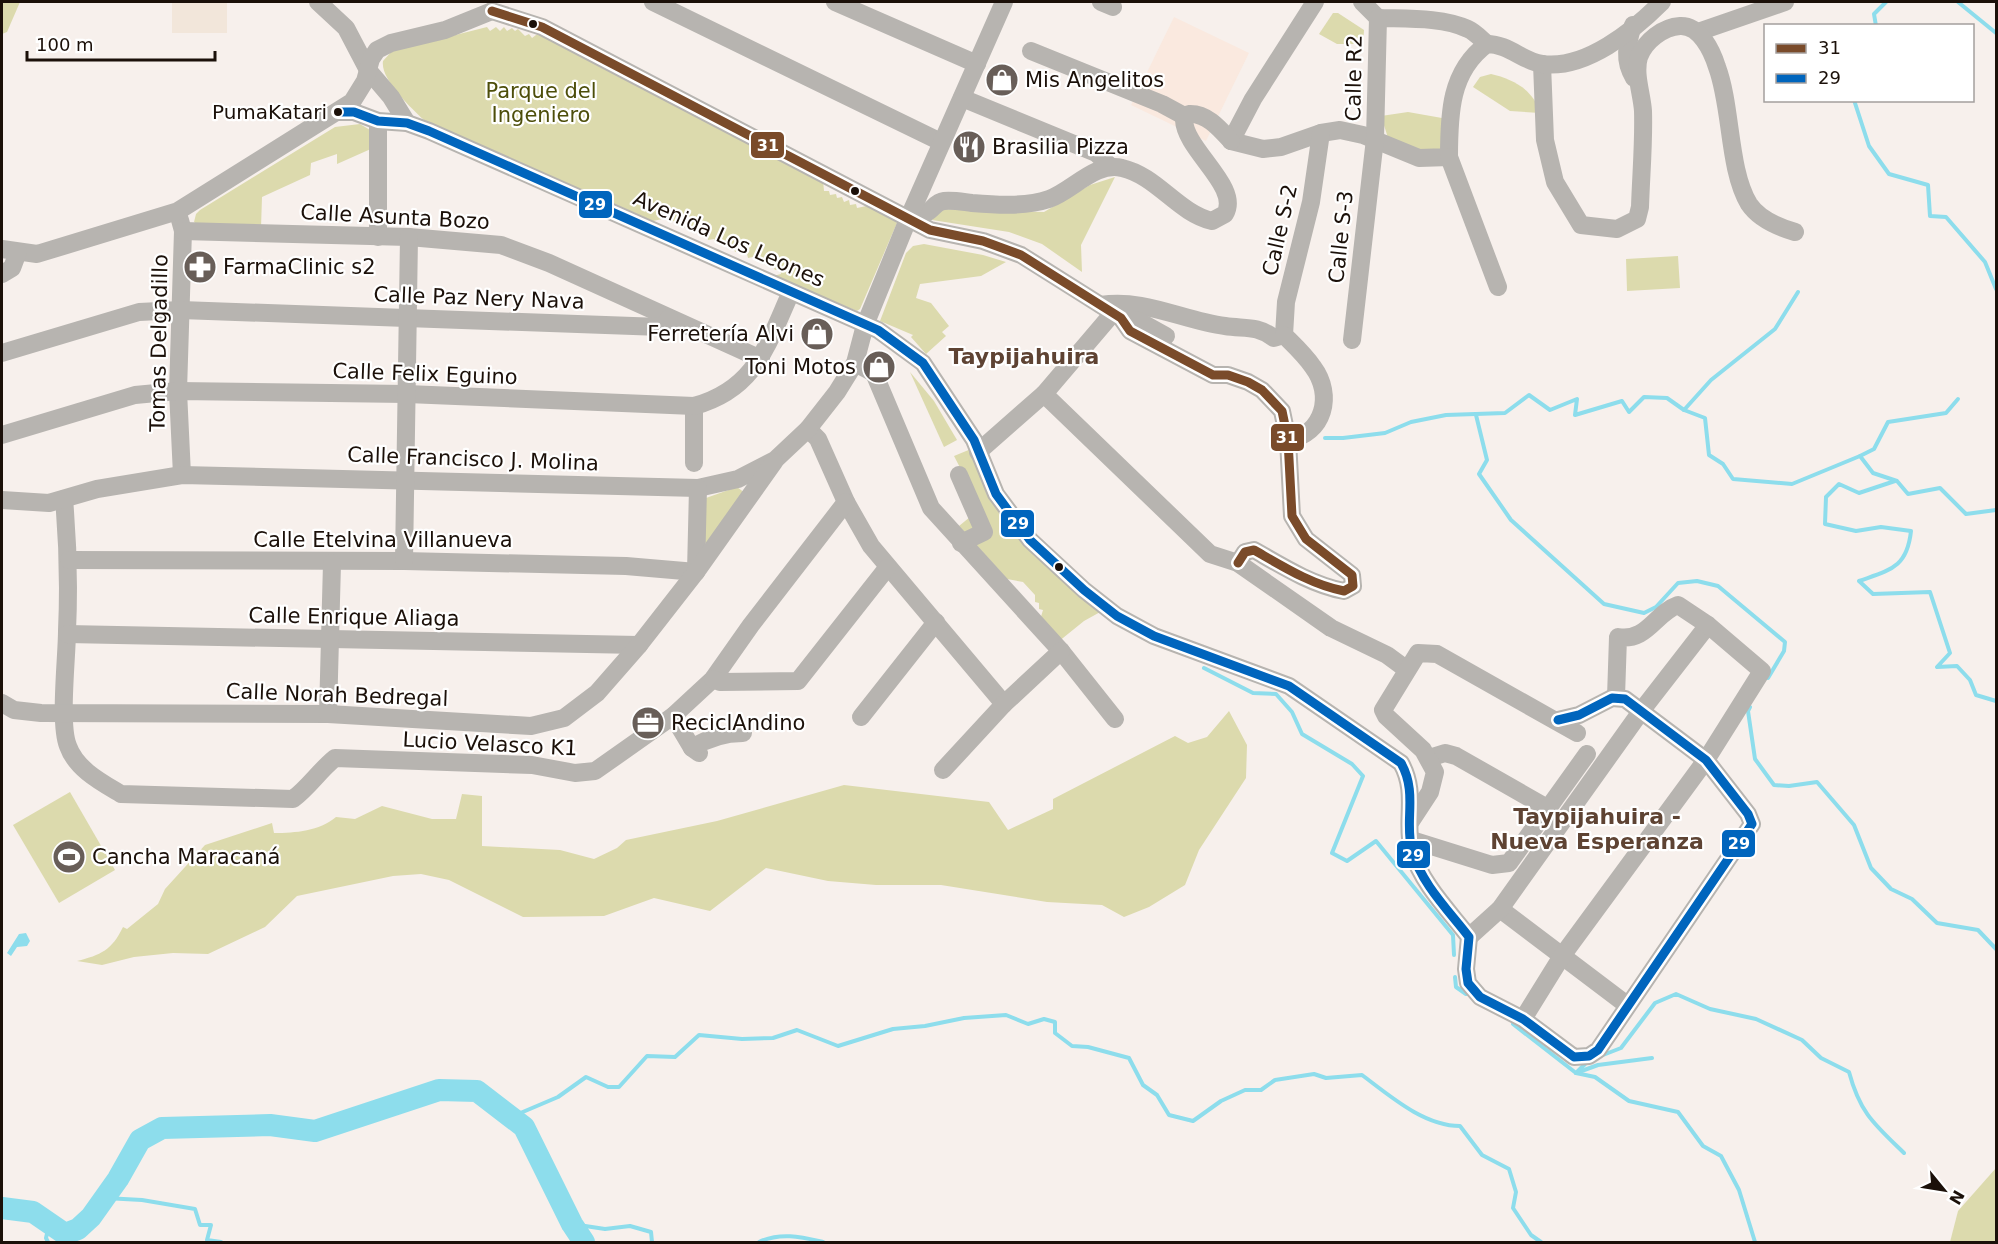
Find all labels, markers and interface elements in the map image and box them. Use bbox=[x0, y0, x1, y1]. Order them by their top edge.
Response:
unlabelled marker bbox=[527, 18, 539, 30]
scale bar bbox=[27, 24, 214, 62]
legend bbox=[1764, 24, 1974, 102]
text: 100 m bbox=[36, 34, 94, 55]
street label: Calle R2 bbox=[1341, 34, 1367, 122]
text: 31 bbox=[1818, 37, 1841, 58]
shop icon: Mis Angelitos bbox=[984, 62, 1020, 98]
text: 29 bbox=[1818, 67, 1841, 88]
place label: Mis Angelitos bbox=[1025, 68, 1164, 92]
park label: Parque del Ingeniero bbox=[485, 79, 597, 127]
place label: PumaKatari bbox=[212, 100, 327, 124]
marker: PumaKatari bbox=[332, 106, 344, 118]
restaurant icon: Brasilia Pizza bbox=[951, 129, 987, 165]
line badge: 31 bbox=[750, 131, 785, 159]
place label: Brasilia Pizza bbox=[992, 135, 1129, 159]
text: 31 bbox=[757, 136, 779, 155]
street label: Calle S-2 bbox=[1258, 182, 1302, 278]
unlabelled marker bbox=[849, 185, 861, 197]
street label: Avenida Los Leones bbox=[630, 186, 828, 292]
street label: Calle S-3 bbox=[1324, 189, 1358, 285]
line badge: 29 bbox=[578, 190, 613, 219]
text: 29 bbox=[584, 195, 606, 214]
street label: Calle Asunta Bozo bbox=[300, 200, 490, 234]
pharmacy icon: FarmaClinic s2 bbox=[182, 249, 218, 285]
street label: Tomas Delgadillo bbox=[145, 254, 173, 433]
place label: FarmaClinic s2 bbox=[223, 255, 376, 279]
street label: Calle Paz Nery Nava bbox=[373, 282, 585, 314]
shop icon: Ferretería Alvi bbox=[799, 316, 835, 352]
place label: Ferretería Alvi bbox=[647, 322, 794, 346]
district label: Taypijahuira bbox=[949, 344, 1099, 369]
shop icon: Toni Motos bbox=[861, 349, 897, 385]
place label: Toni Motos bbox=[744, 355, 856, 379]
street label: Calle Felix Eguino bbox=[332, 359, 518, 389]
line badge: 31 bbox=[1270, 423, 1305, 452]
text: 31 bbox=[1276, 428, 1298, 447]
street label: Calle Francisco J. Molina bbox=[347, 443, 599, 475]
line badge: 29 bbox=[1000, 509, 1035, 538]
text: 29 bbox=[1007, 514, 1029, 533]
street label: Calle Etelvina Villanueva bbox=[253, 528, 513, 552]
unlabelled marker bbox=[1053, 561, 1065, 573]
street label: Calle Enrique Aliaga bbox=[248, 603, 460, 631]
street label: Calle Norah Bedregal bbox=[225, 679, 449, 711]
office icon: ReciclAndino bbox=[630, 705, 666, 741]
place label: ReciclAndino bbox=[671, 711, 805, 735]
street label: Lucio Velasco K1 bbox=[402, 727, 578, 761]
district label: Taypijahuira - Nueva Esperanza bbox=[1490, 804, 1704, 854]
line badge: 29 bbox=[1721, 829, 1756, 858]
text: 29 bbox=[1728, 834, 1750, 853]
sports icon: Cancha Maracaná bbox=[51, 839, 87, 875]
line badge: 29 bbox=[1396, 840, 1431, 869]
place label: Cancha Maracaná bbox=[92, 845, 280, 869]
text: 29 bbox=[1402, 846, 1424, 865]
north arrow bbox=[1914, 1160, 1974, 1220]
text: N bbox=[1945, 1187, 1968, 1208]

